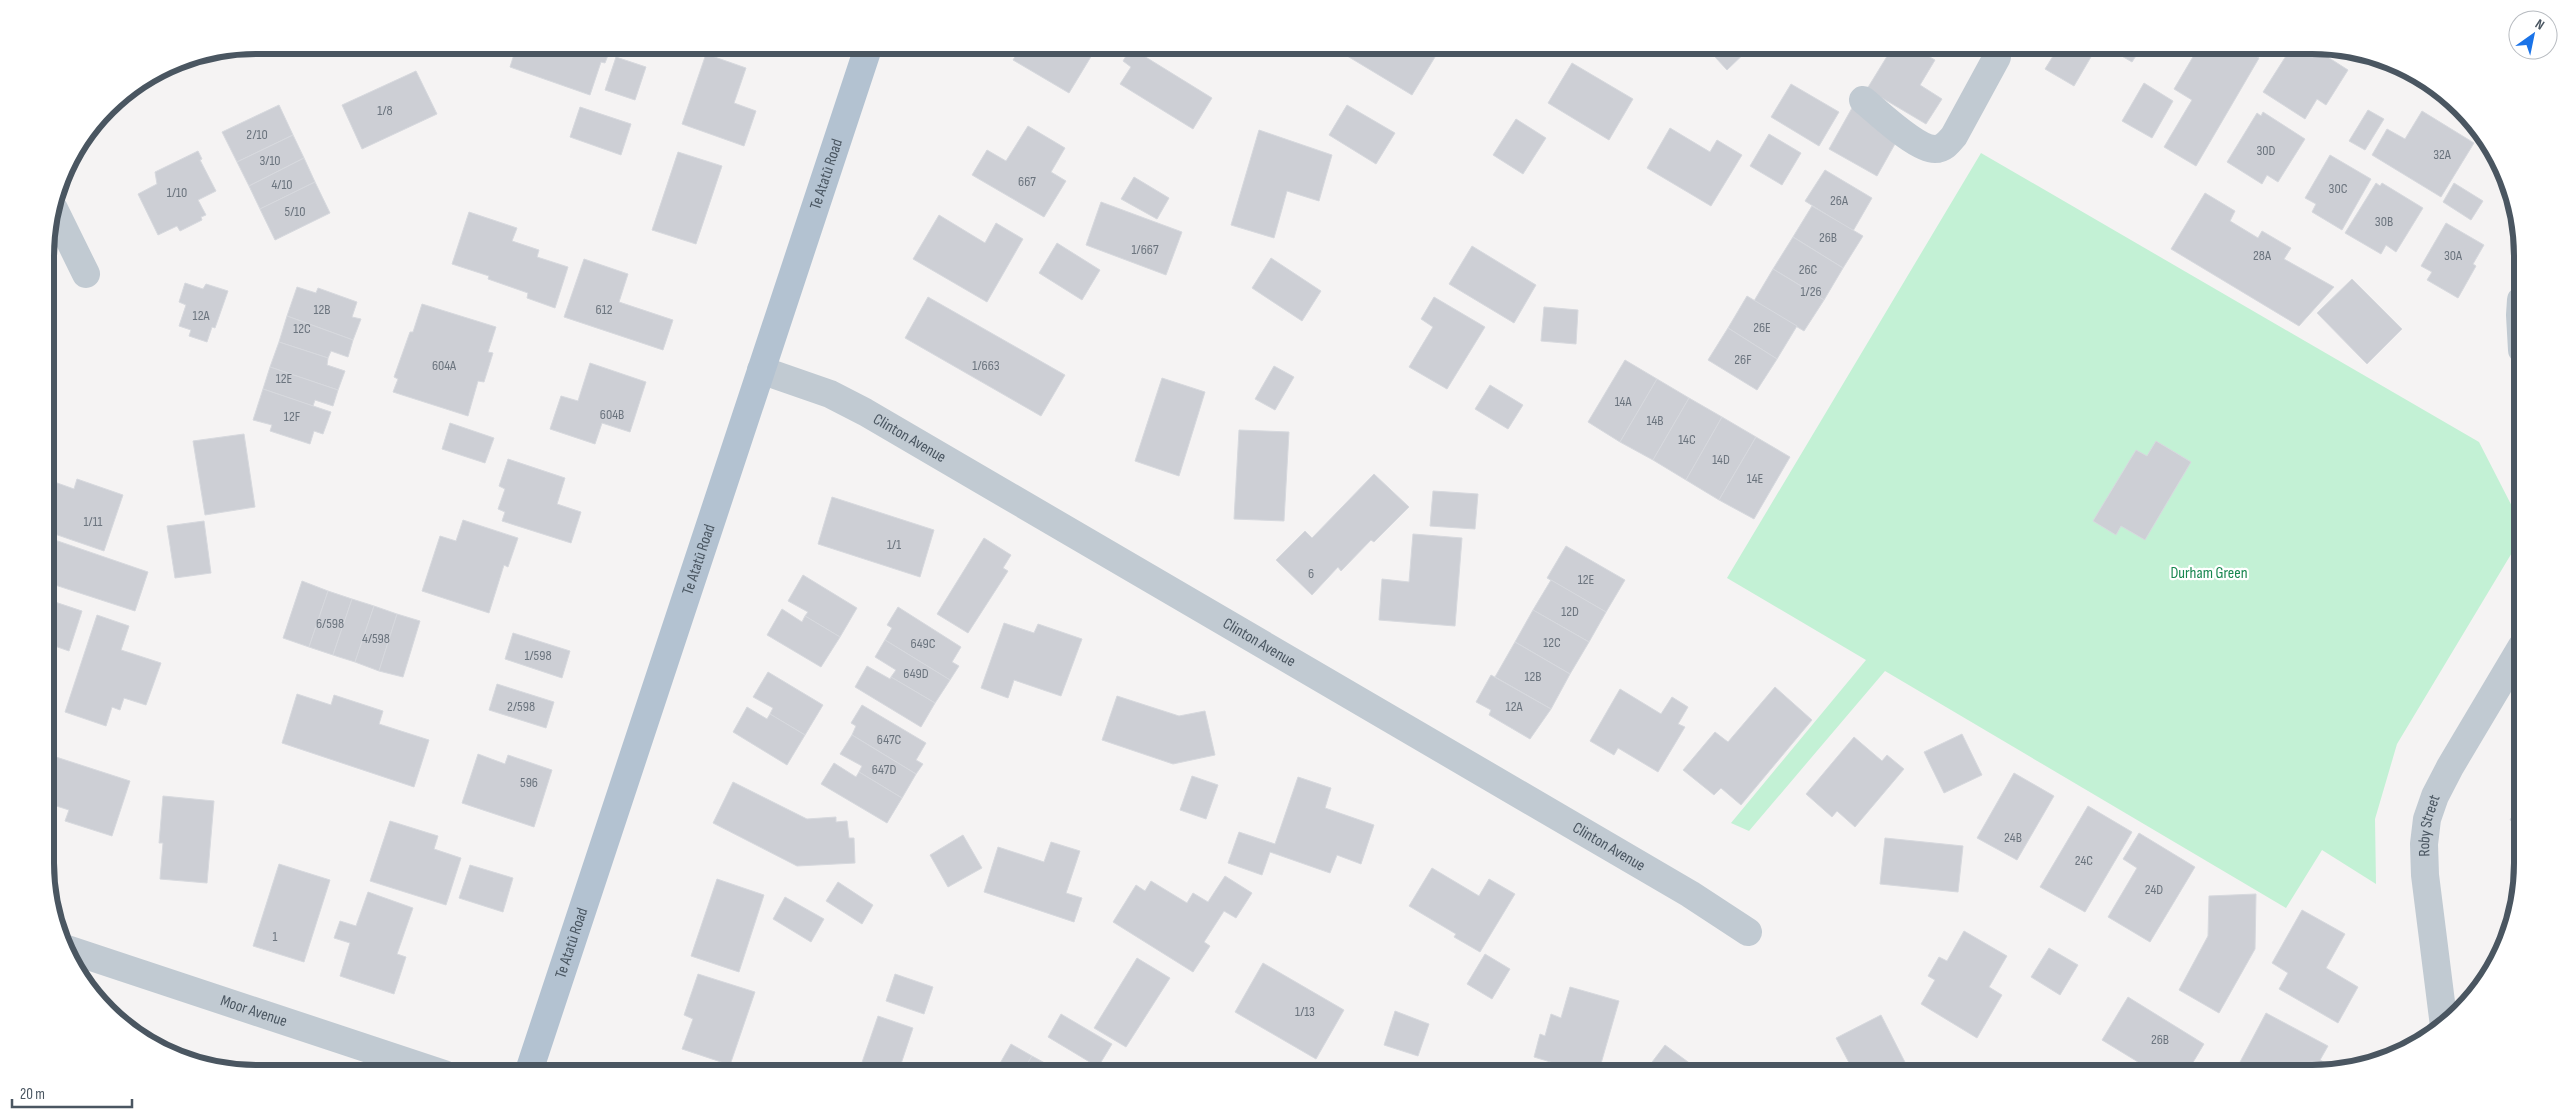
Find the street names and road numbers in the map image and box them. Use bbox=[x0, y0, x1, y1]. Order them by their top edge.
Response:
street label: Te Atatū Road bbox=[806, 136, 847, 212]
street label: Clinton Avenue bbox=[870, 409, 949, 467]
street label: Te Atatū Road bbox=[678, 522, 719, 597]
street label: Clinton Avenue bbox=[1219, 614, 1299, 671]
street label: Roby Street bbox=[2414, 792, 2444, 857]
street label: Clinton Avenue bbox=[1569, 818, 1649, 875]
street label: Te Atatū Road bbox=[551, 905, 592, 981]
street label: Moor Avenue bbox=[218, 991, 290, 1031]

